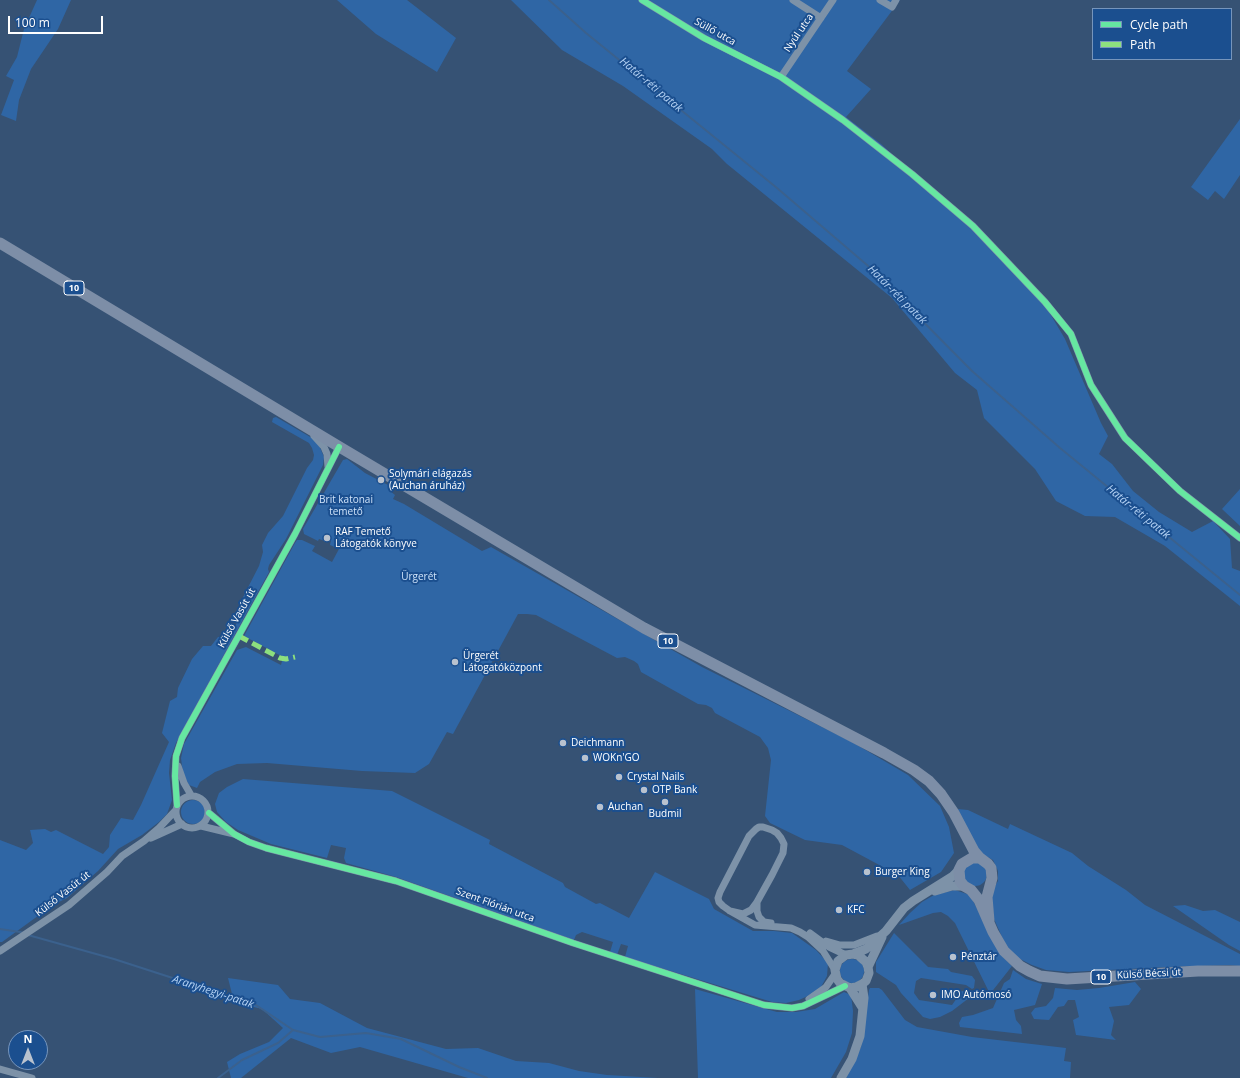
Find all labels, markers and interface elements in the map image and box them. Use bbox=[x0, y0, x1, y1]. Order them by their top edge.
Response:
scale bar bbox=[10, 8, 105, 34]
legend bbox=[1092, 8, 1232, 60]
street label: Nyúl utca bbox=[782, 11, 816, 55]
text: 100 m bbox=[15, 14, 50, 31]
street label: Süllő utca bbox=[692, 16, 738, 48]
text: Cycle path bbox=[1130, 16, 1188, 33]
text: Path bbox=[1130, 36, 1156, 53]
water label: Határ-réti patak bbox=[617, 55, 685, 115]
water label: Határ-réti patak bbox=[865, 263, 929, 327]
road number: 10 bbox=[64, 281, 84, 295]
place label: Solymári elágazás (Auchan áruház) bbox=[389, 468, 472, 492]
marker: Solymári elágazás (Auchan áruház) bbox=[376, 475, 386, 485]
water label: Határ-réti patak bbox=[1103, 482, 1173, 542]
park label: Brit katonai temető bbox=[319, 494, 373, 518]
place label: RAF Temető Látogatók könyve bbox=[335, 526, 417, 550]
marker: RAF Temető Látogatók könyve bbox=[322, 533, 332, 543]
park label: Ürgerét bbox=[401, 571, 437, 583]
street label: Külső Vasút út bbox=[216, 586, 258, 650]
road number: 10 bbox=[658, 634, 678, 648]
place label: Ürgerét Látogatóközpont bbox=[463, 650, 542, 674]
marker: Ürgerét Látogatóközpont bbox=[450, 657, 460, 667]
place label: Deichmann bbox=[571, 737, 624, 749]
marker: Deichmann bbox=[558, 738, 568, 748]
place label: WOKn'GO bbox=[593, 752, 640, 764]
marker: WOKn'GO bbox=[580, 753, 590, 763]
place label: Crystal Nails bbox=[627, 771, 684, 783]
marker: Crystal Nails bbox=[614, 772, 624, 782]
place label: OTP Bank bbox=[652, 784, 697, 796]
marker: OTP Bank bbox=[639, 785, 649, 795]
marker: Budmil bbox=[660, 797, 670, 807]
place label: Auchan bbox=[608, 801, 643, 813]
marker: Auchan bbox=[595, 802, 605, 812]
place label: Budmil bbox=[648, 808, 682, 820]
place label: Burger King bbox=[875, 866, 930, 878]
marker: Burger King bbox=[862, 867, 872, 877]
street label: Külső Vasút út bbox=[33, 869, 93, 919]
street label: Szent Flórián utca bbox=[454, 885, 536, 925]
place label: KFC bbox=[847, 904, 865, 916]
marker: KFC bbox=[834, 905, 844, 915]
place label: Pénztár bbox=[961, 951, 997, 963]
marker: Pénztár bbox=[948, 952, 958, 962]
street label: Külső Bécsi út bbox=[1116, 966, 1182, 982]
road number: 10 bbox=[1091, 970, 1111, 984]
water label: Aranyhegyi-patak bbox=[171, 973, 255, 1011]
place label: IMO Autómosó bbox=[941, 989, 1011, 1001]
marker: IMO Autómosó bbox=[928, 990, 938, 1000]
north arrow bbox=[8, 1030, 48, 1070]
text: N bbox=[24, 1031, 32, 1046]

